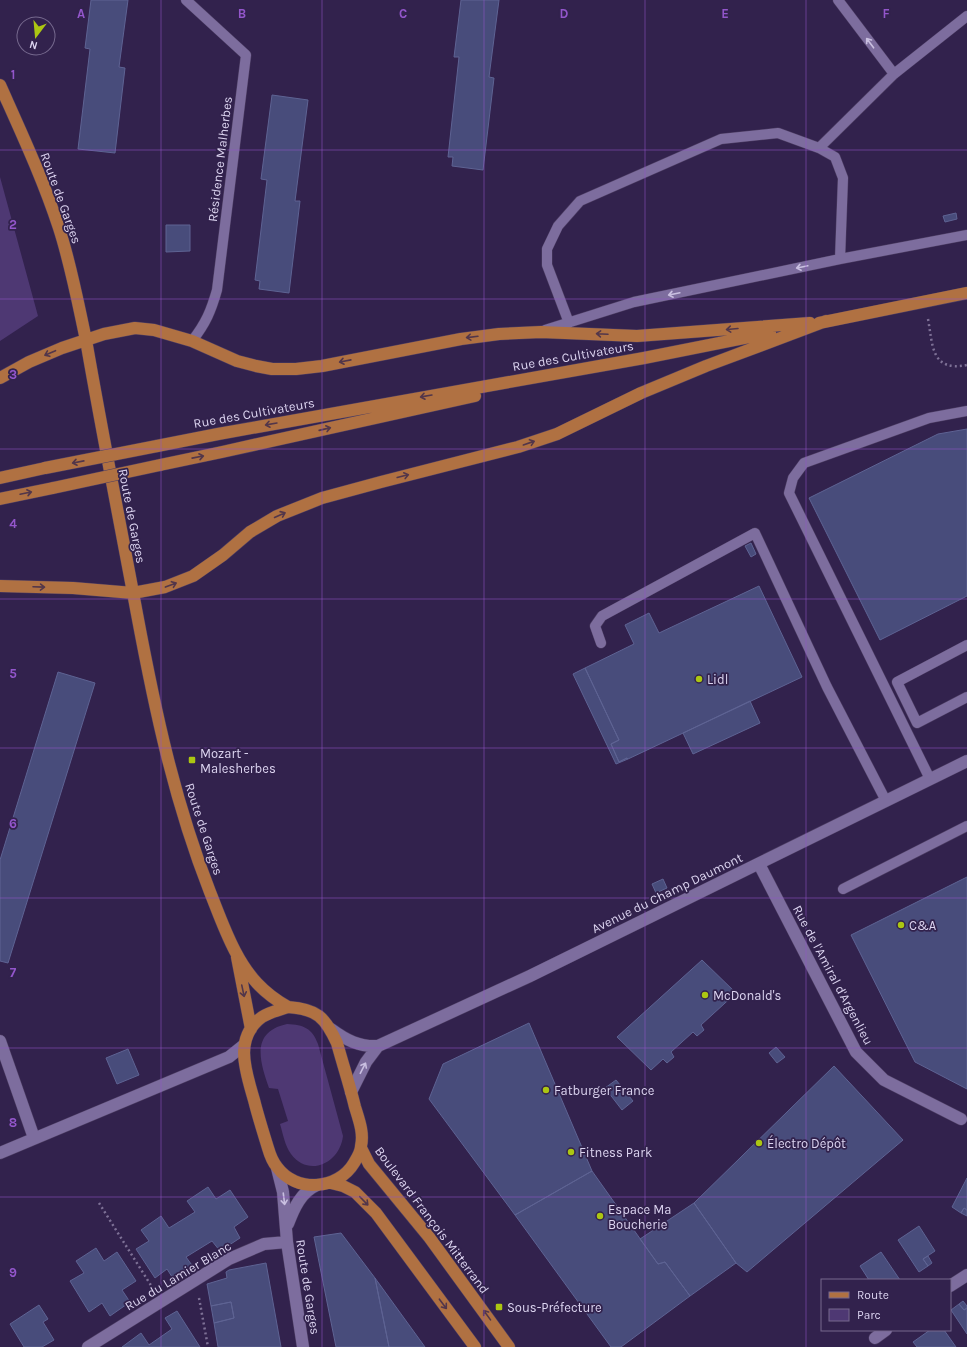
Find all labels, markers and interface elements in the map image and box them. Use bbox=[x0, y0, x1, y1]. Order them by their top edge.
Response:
text: A bbox=[77, 6, 85, 21]
text: B bbox=[238, 6, 246, 21]
text: C bbox=[399, 6, 407, 21]
text: D bbox=[560, 6, 569, 21]
text: E bbox=[721, 6, 729, 21]
text: F bbox=[882, 6, 890, 21]
north arrow bbox=[16, 16, 56, 56]
one-way arrow bbox=[866, 37, 875, 48]
text: N bbox=[28, 38, 39, 52]
text: 1 bbox=[11, 67, 15, 82]
street label: Résidence Malherbes bbox=[205, 95, 235, 223]
street label: Route de Garges bbox=[38, 150, 85, 246]
text: 2 bbox=[9, 217, 17, 232]
one-way arrow bbox=[795, 264, 808, 272]
one-way arrow bbox=[668, 290, 681, 298]
one-way arrow bbox=[726, 325, 739, 333]
one-way arrow bbox=[596, 331, 609, 338]
one-way arrow bbox=[466, 333, 479, 341]
street label: Rue des Cultivateurs bbox=[511, 338, 635, 374]
one-way arrow bbox=[44, 350, 56, 358]
one-way arrow bbox=[339, 358, 352, 366]
text: 3 bbox=[9, 367, 17, 382]
one-way arrow bbox=[420, 393, 433, 401]
street label: Rue des Cultivateurs bbox=[192, 395, 316, 431]
one-way arrow bbox=[265, 420, 278, 428]
one-way arrow bbox=[318, 425, 331, 433]
one-way arrow bbox=[523, 439, 535, 447]
one-way arrow bbox=[191, 453, 204, 461]
one-way arrow bbox=[71, 458, 84, 466]
street label: Route de Garges bbox=[115, 467, 149, 565]
one-way arrow bbox=[397, 472, 410, 479]
one-way arrow bbox=[20, 489, 33, 497]
one-way arrow bbox=[273, 511, 285, 518]
text: 4 bbox=[9, 516, 17, 531]
one-way arrow bbox=[165, 580, 177, 588]
one-way arrow bbox=[32, 583, 45, 591]
text: 5 bbox=[9, 666, 17, 681]
place label: Lidl bbox=[707, 672, 728, 687]
marker: Lidl bbox=[694, 674, 704, 684]
place label: Mozart - Malesherbes bbox=[200, 746, 276, 776]
marker: Mozart - Malesherbes bbox=[187, 755, 197, 765]
street label: Route de Garges bbox=[182, 781, 226, 877]
text: 6 bbox=[9, 816, 17, 831]
street label: Avenue du Champ Daumont bbox=[589, 850, 745, 936]
street label: Rue de l'Amiral d'Argenlieu bbox=[790, 903, 876, 1047]
place label: C&A bbox=[909, 918, 937, 933]
marker: C&A bbox=[896, 920, 906, 930]
text: 7 bbox=[10, 965, 17, 980]
one-way arrow bbox=[239, 984, 247, 997]
place label: McDonald's bbox=[713, 988, 782, 1003]
marker: McDonald's bbox=[700, 990, 710, 1000]
one-way arrow bbox=[360, 1062, 367, 1074]
place label: Fatburger France bbox=[554, 1083, 655, 1098]
marker: Fatburger France bbox=[541, 1085, 551, 1095]
text: 8 bbox=[9, 1115, 17, 1130]
place label: Électro Dépôt bbox=[767, 1134, 846, 1151]
marker: Électro Dépôt bbox=[754, 1138, 764, 1148]
street label: Boulevard François Mitterrand bbox=[372, 1144, 492, 1296]
place label: Fitness Park bbox=[579, 1145, 652, 1160]
marker: Fitness Park bbox=[566, 1147, 576, 1157]
one-way arrow bbox=[280, 1192, 288, 1205]
one-way arrow bbox=[359, 1196, 369, 1206]
place label: Espace Ma Boucherie bbox=[608, 1202, 672, 1232]
marker: Espace Ma Boucherie bbox=[595, 1211, 605, 1221]
street label: Rue du Lamier Blanc bbox=[122, 1238, 234, 1314]
street label: Route de Garges bbox=[293, 1238, 323, 1336]
text: 9 bbox=[9, 1265, 17, 1280]
legend bbox=[821, 1279, 951, 1331]
text: Route bbox=[857, 1288, 889, 1302]
one-way arrow bbox=[439, 1298, 447, 1309]
place label: Sous-Préfecture bbox=[507, 1300, 602, 1315]
marker: Sous-Préfecture bbox=[494, 1302, 504, 1312]
text: Parc bbox=[857, 1308, 881, 1322]
one-way arrow bbox=[483, 1310, 491, 1321]

